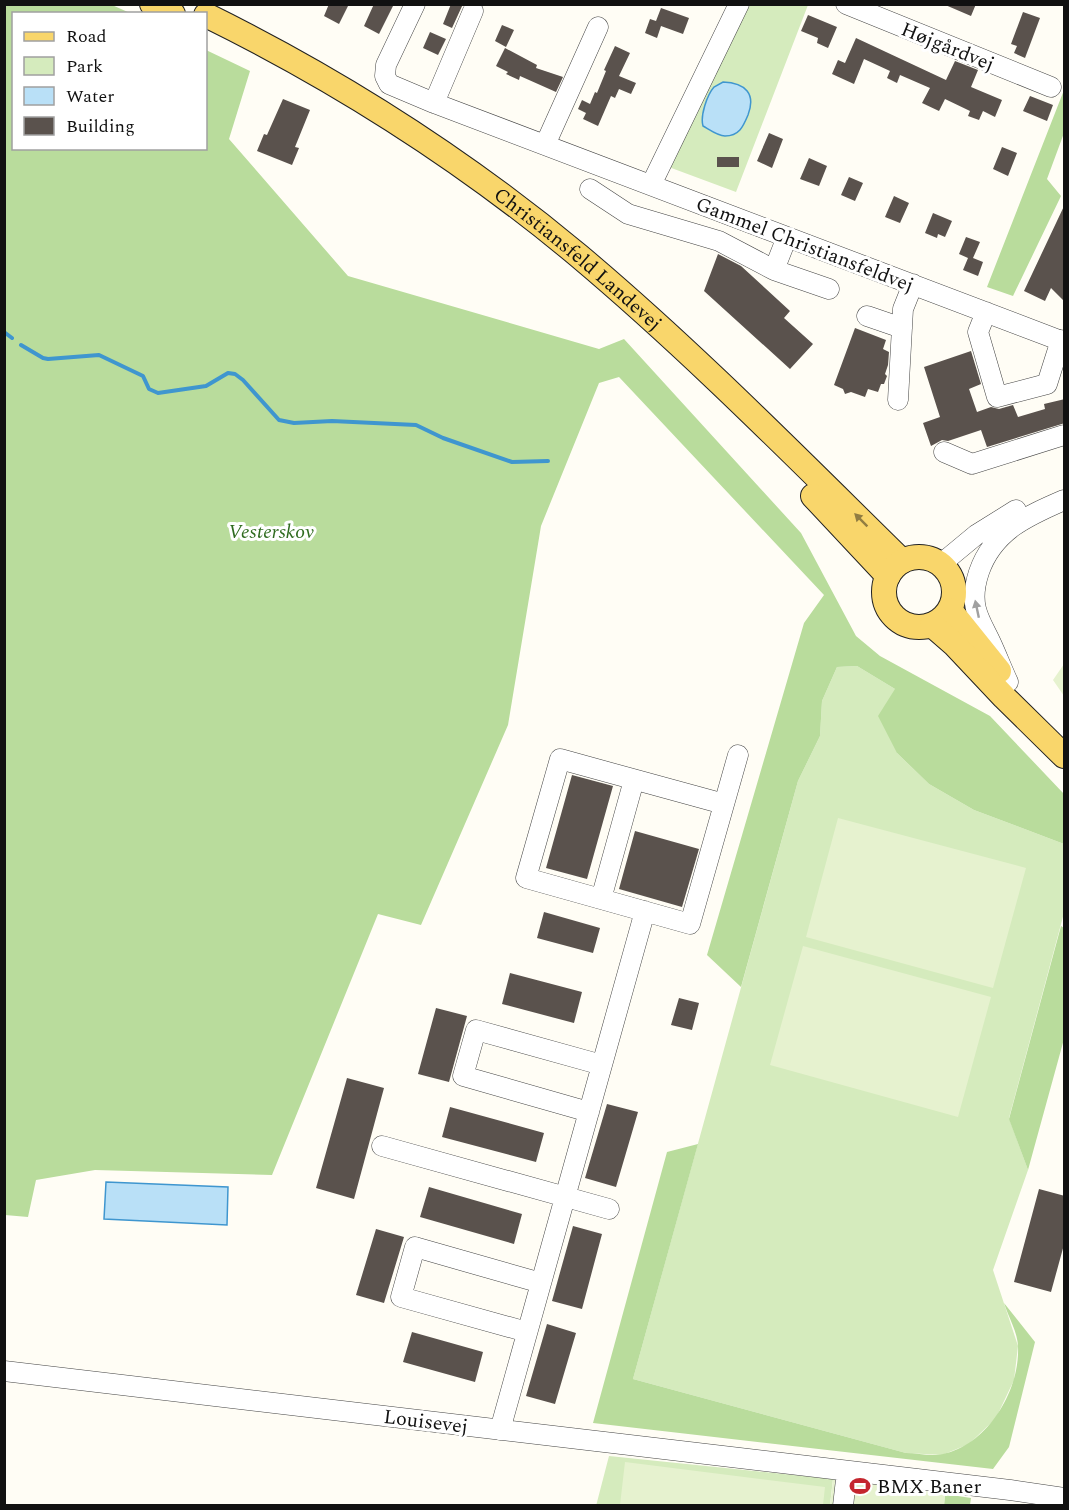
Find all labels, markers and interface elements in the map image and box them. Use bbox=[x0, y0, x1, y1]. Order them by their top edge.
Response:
legend bbox=[12, 12, 207, 150]
street label: Højgårdvej bbox=[896, 15, 999, 79]
text: Road bbox=[66, 23, 107, 50]
text: Park bbox=[66, 53, 103, 80]
text: Water bbox=[66, 83, 114, 110]
text: Building bbox=[66, 113, 135, 140]
street label: Christiansfeld Landevej bbox=[487, 180, 669, 338]
street label: Gammel Christiansfeldvej bbox=[691, 189, 918, 300]
one-way arrow bbox=[854, 514, 868, 528]
park label: Vesterskov bbox=[228, 517, 314, 547]
one-way arrow bbox=[972, 599, 981, 618]
street label: Louisevej bbox=[382, 1402, 470, 1442]
place label: BMX Baner bbox=[877, 1472, 981, 1502]
sports icon: BMX Baner bbox=[848, 1474, 872, 1498]

